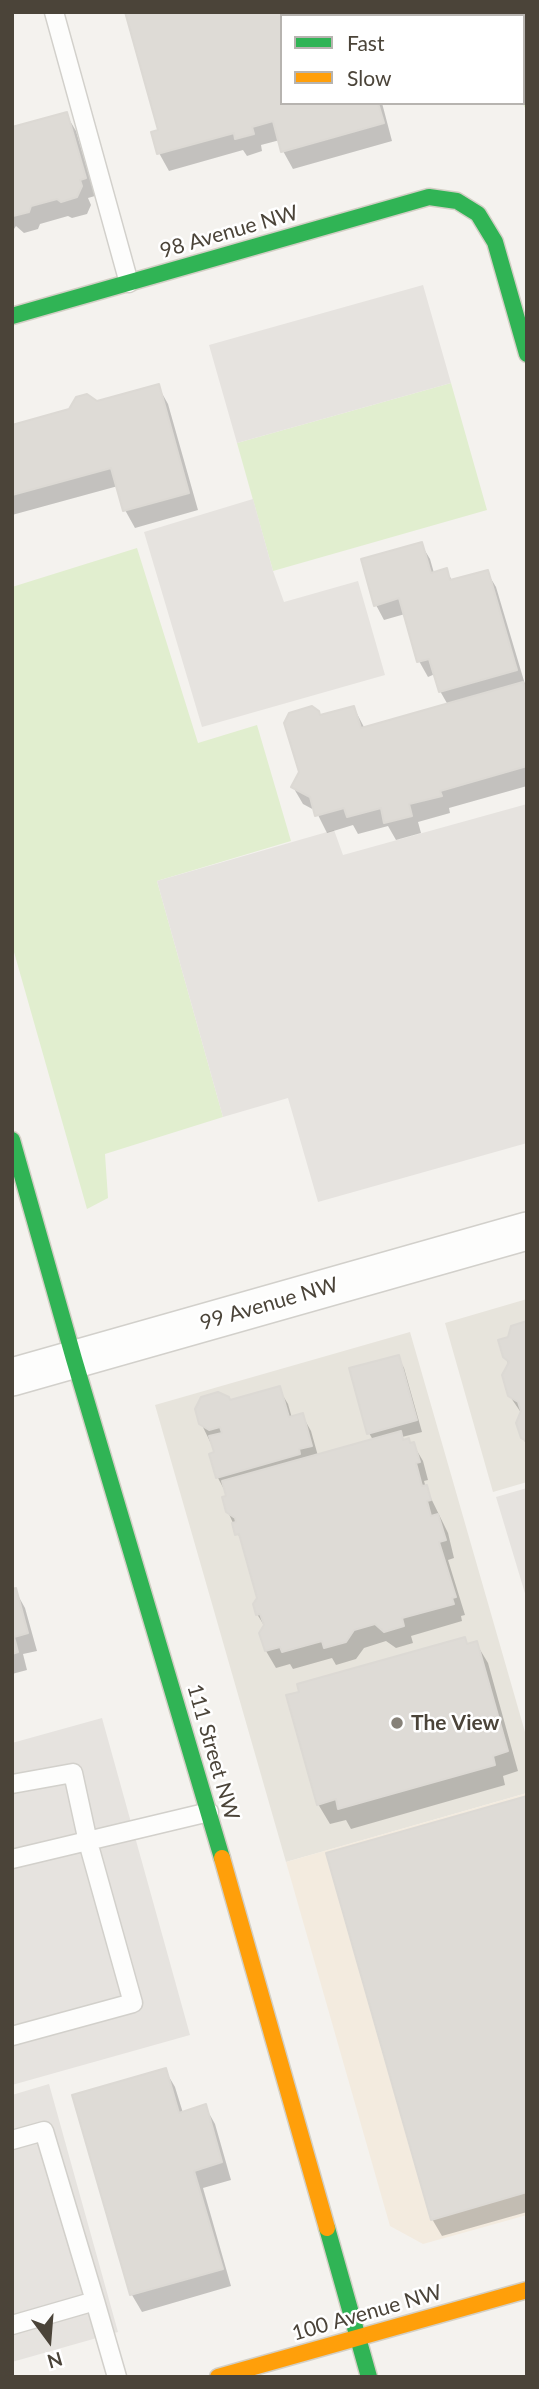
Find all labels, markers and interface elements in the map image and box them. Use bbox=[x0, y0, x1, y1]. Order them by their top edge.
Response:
legend bbox=[280, 14, 525, 105]
text: Fast bbox=[347, 30, 384, 55]
text: Slow bbox=[347, 65, 391, 90]
street label: 98 Avenue NW bbox=[157, 200, 301, 264]
street label: 99 Avenue NW bbox=[197, 1272, 341, 1336]
street label: 111 Street NW bbox=[182, 1681, 244, 1823]
place label: The View bbox=[411, 1710, 499, 1736]
marker: The View bbox=[389, 1715, 405, 1731]
street label: 100 Avenue NW bbox=[289, 2280, 445, 2346]
north arrow bbox=[14, 2305, 84, 2375]
text: N bbox=[45, 2348, 65, 2374]

